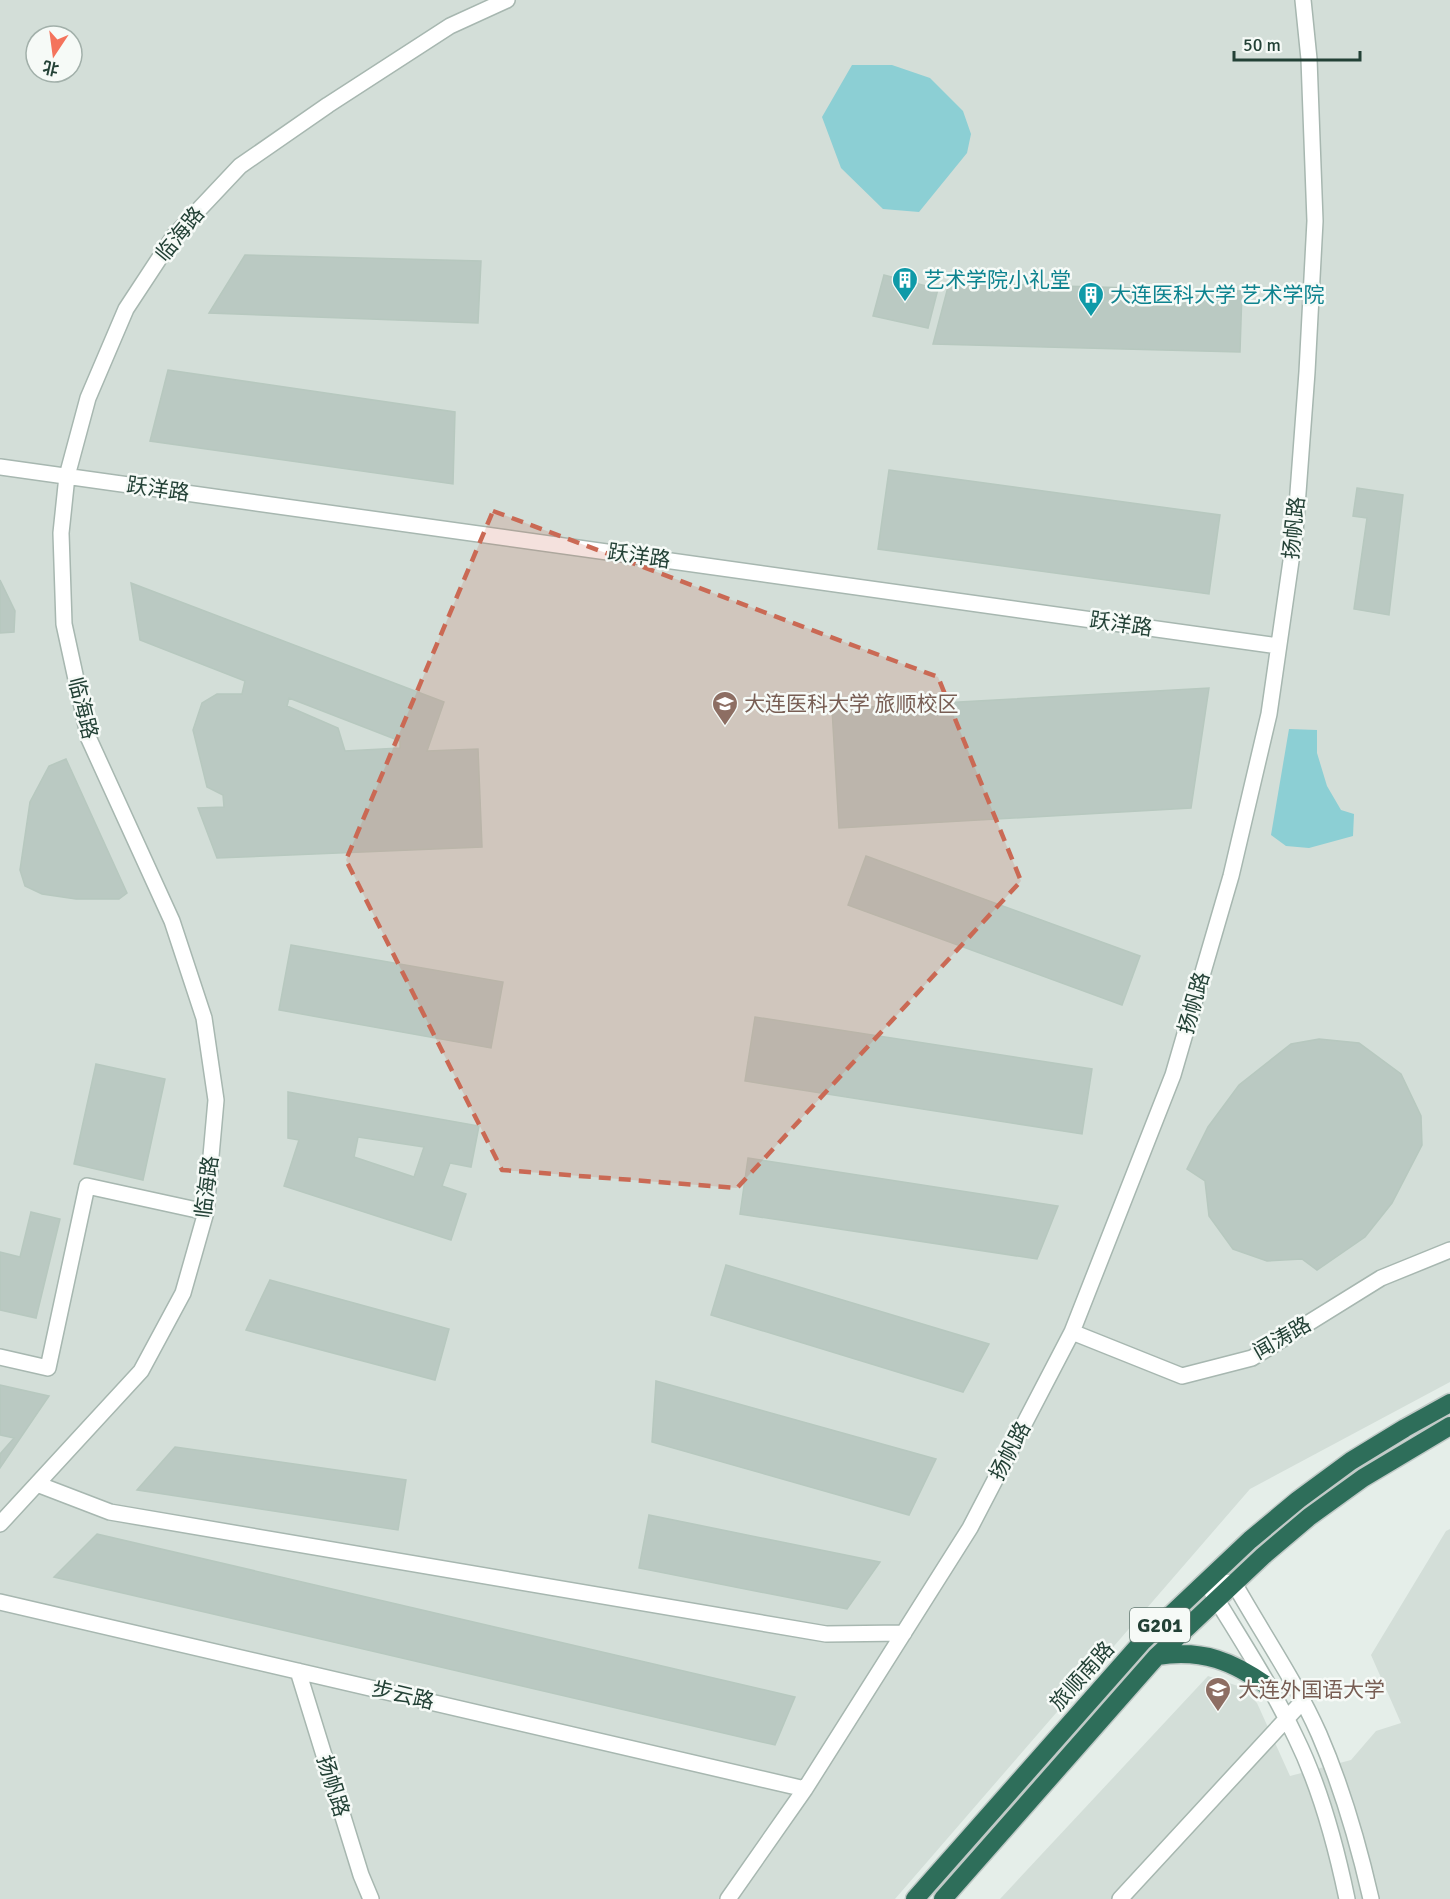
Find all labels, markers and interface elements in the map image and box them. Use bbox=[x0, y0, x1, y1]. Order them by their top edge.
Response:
north arrow bbox=[24, 24, 84, 84]
scale bar bbox=[1234, 24, 1360, 62]
text: 50 m bbox=[1243, 34, 1281, 56]
text: 北 bbox=[41, 56, 61, 79]
street label: 临海路 bbox=[150, 201, 210, 267]
building icon: 艺术学院小礼堂 bbox=[890, 265, 920, 303]
place label: 艺术学院小礼堂 bbox=[924, 267, 1071, 293]
building icon: 大连医科大学 艺术学院 bbox=[1076, 280, 1106, 318]
place label: 大连医科大学 艺术学院 bbox=[1110, 282, 1325, 308]
street label: 跃洋路 bbox=[125, 472, 191, 506]
street label: 扬帆路 bbox=[1278, 495, 1310, 561]
street label: 跃洋路 bbox=[606, 539, 672, 573]
street label: 跃洋路 bbox=[1088, 607, 1154, 641]
street label: 临海路 bbox=[63, 674, 103, 742]
school or university icon: 大连医科大学 旅顺校区 bbox=[710, 689, 740, 727]
place label: 大连医科大学 旅顺校区 bbox=[744, 691, 959, 717]
street label: 扬帆路 bbox=[1173, 969, 1215, 1037]
street label: 临海路 bbox=[190, 1154, 224, 1220]
street label: 闻涛路 bbox=[1248, 1311, 1316, 1365]
street label: 扬帆路 bbox=[984, 1417, 1036, 1485]
road number: G201 bbox=[1130, 1608, 1190, 1642]
street label: 旅顺南路 bbox=[1044, 1636, 1120, 1716]
street label: 步云路 bbox=[369, 1675, 437, 1715]
school or university icon: 大连外国语大学 bbox=[1203, 1675, 1233, 1713]
place label: 大连外国语大学 bbox=[1238, 1677, 1385, 1703]
street label: 扬帆路 bbox=[311, 1752, 355, 1820]

